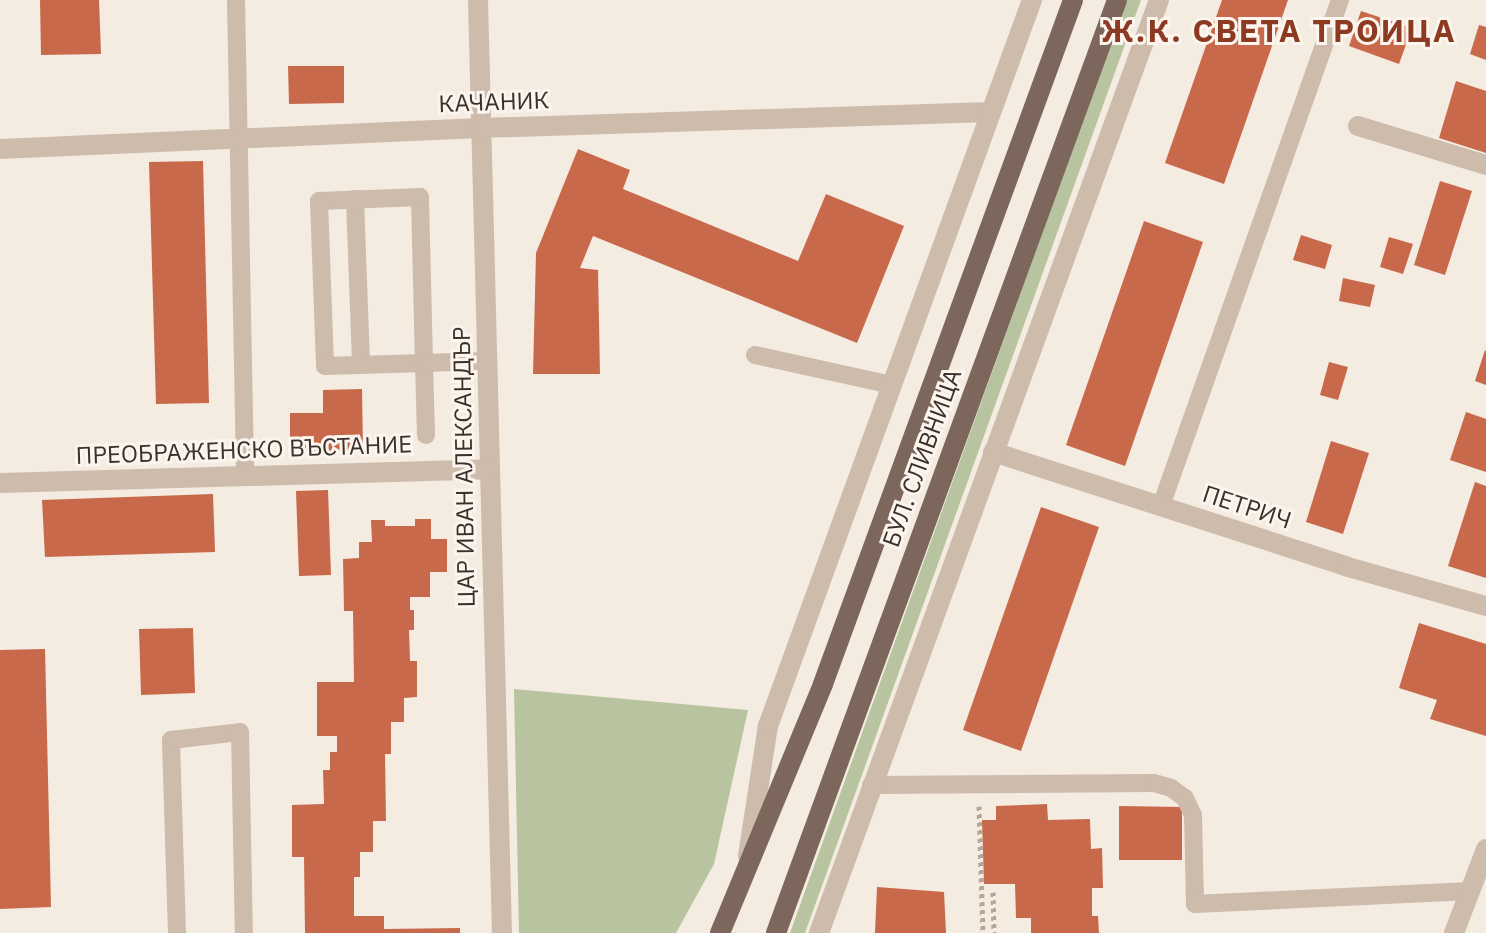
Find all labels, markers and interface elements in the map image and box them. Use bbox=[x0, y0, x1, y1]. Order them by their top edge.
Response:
district label: Ж.К. СВЕТА ТРОИЦА bbox=[1101, 11, 1457, 49]
street label: КАЧАНИК bbox=[438, 86, 550, 118]
street label: ЦАР ИВАН АЛЕКСАНДЪР bbox=[447, 326, 481, 608]
street label: БУЛ. СЛИВНИЦА bbox=[876, 365, 968, 551]
street label: ПРЕОБРАЖЕНСКО ВЪСТАНИЕ bbox=[75, 430, 413, 470]
street label: ПЕТРИЧ bbox=[1199, 479, 1295, 535]

